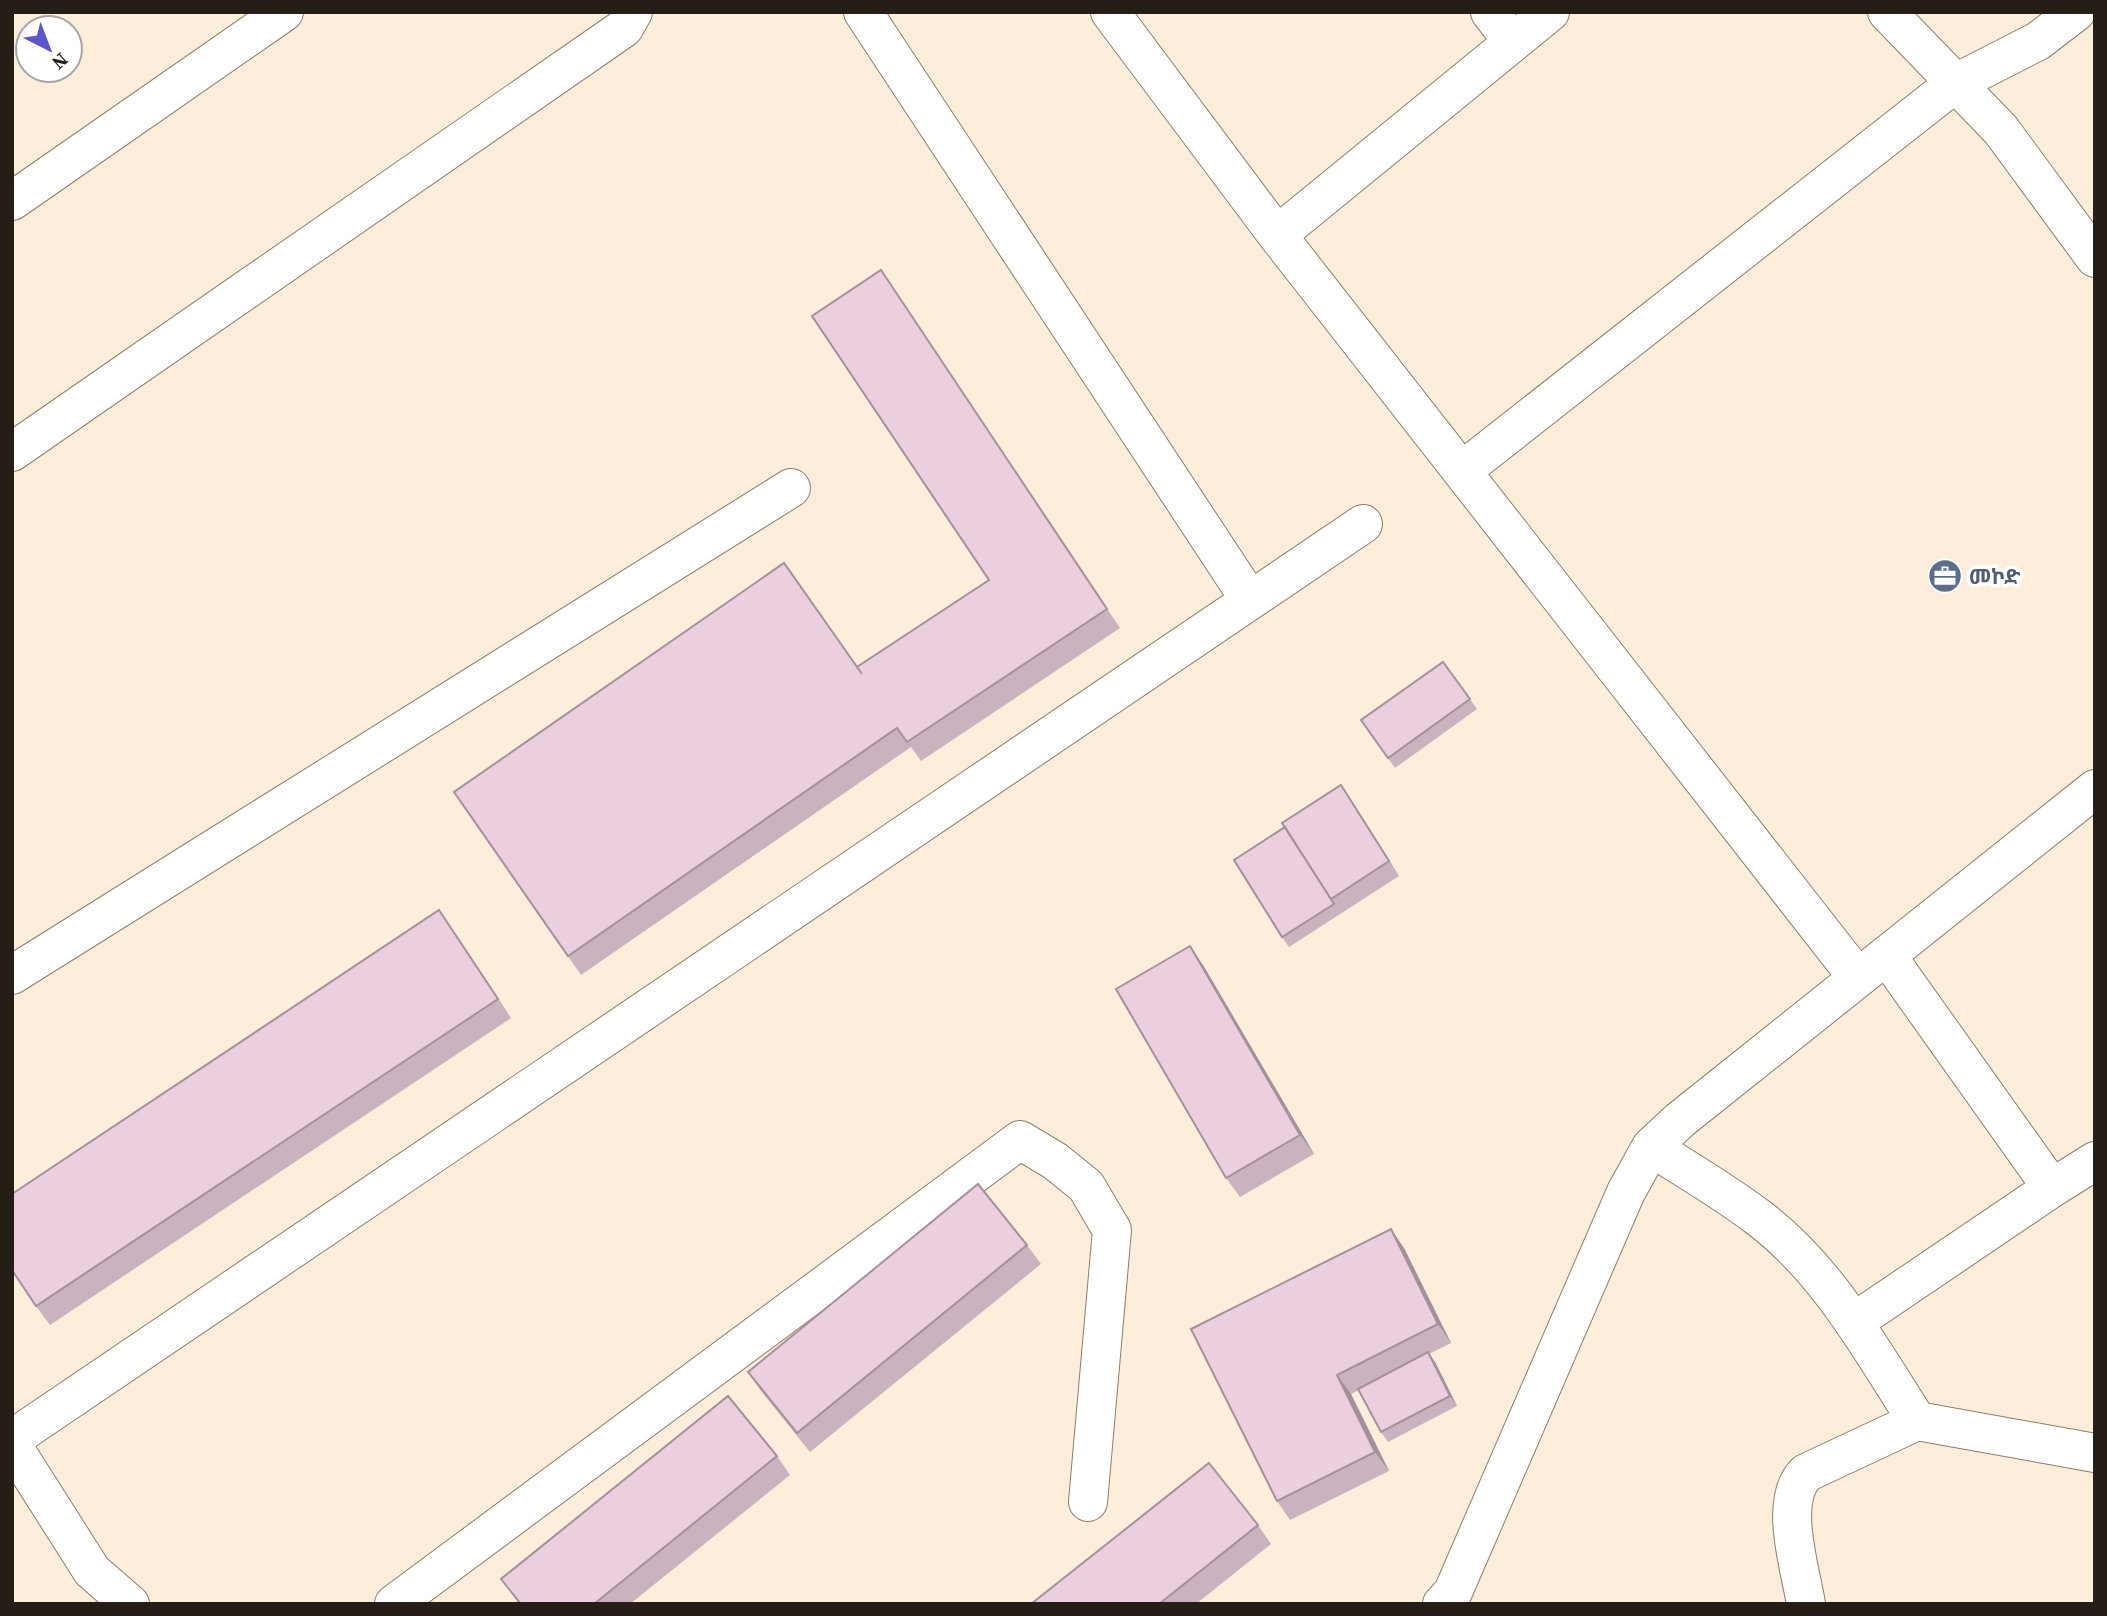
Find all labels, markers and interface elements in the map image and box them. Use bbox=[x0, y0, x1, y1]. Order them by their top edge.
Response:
north arrow bbox=[14, 14, 84, 84]
text: N bbox=[46, 47, 74, 76]
office icon: መኮድ bbox=[1926, 557, 1964, 595]
place label: መኮድ bbox=[1969, 562, 2021, 591]

